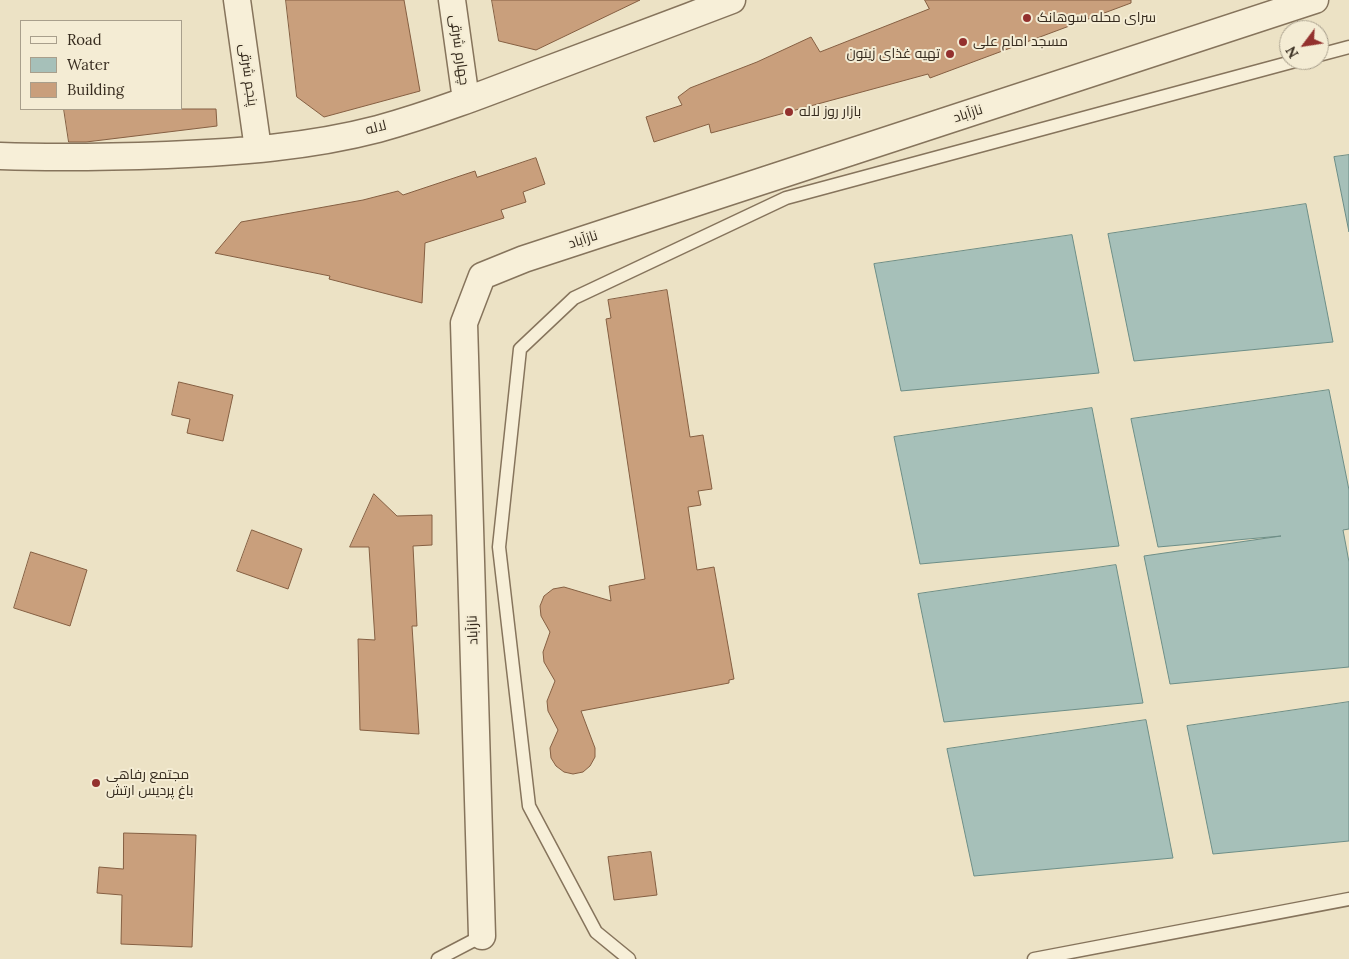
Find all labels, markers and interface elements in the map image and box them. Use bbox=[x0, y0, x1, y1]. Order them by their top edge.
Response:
place label: سرای محله سوهانک bbox=[1037, 10, 1156, 26]
marker: سرای محله سوهانک bbox=[1021, 12, 1033, 24]
street label: چهارم شرقی bbox=[446, 14, 472, 86]
legend bbox=[20, 20, 182, 110]
north arrow bbox=[1279, 20, 1329, 70]
text: Road bbox=[67, 30, 102, 49]
place label: مسجد امام علی bbox=[973, 34, 1068, 50]
marker: مسجد امام علی bbox=[957, 36, 969, 48]
street label: پنجم شرقی bbox=[235, 43, 261, 107]
text: N bbox=[1282, 43, 1303, 61]
place label: تهیه غذای زیتون bbox=[846, 46, 940, 62]
marker: تهیه غذای زیتون bbox=[944, 48, 956, 60]
text: Water bbox=[67, 55, 109, 74]
text: Building bbox=[67, 80, 124, 99]
street label: نازآباد bbox=[951, 101, 985, 127]
place label: بازار روز لاله bbox=[799, 104, 861, 120]
marker: بازار روز لاله bbox=[783, 106, 795, 118]
street label: لاله bbox=[364, 117, 388, 139]
street label: نازآباد bbox=[566, 227, 600, 253]
street label: نازآباد bbox=[464, 615, 482, 645]
place label: مجتمع رفاهی باغ پردیس ارتش bbox=[106, 767, 193, 800]
marker: مجتمع رفاهی باغ پردیس ارتش bbox=[90, 777, 102, 789]

